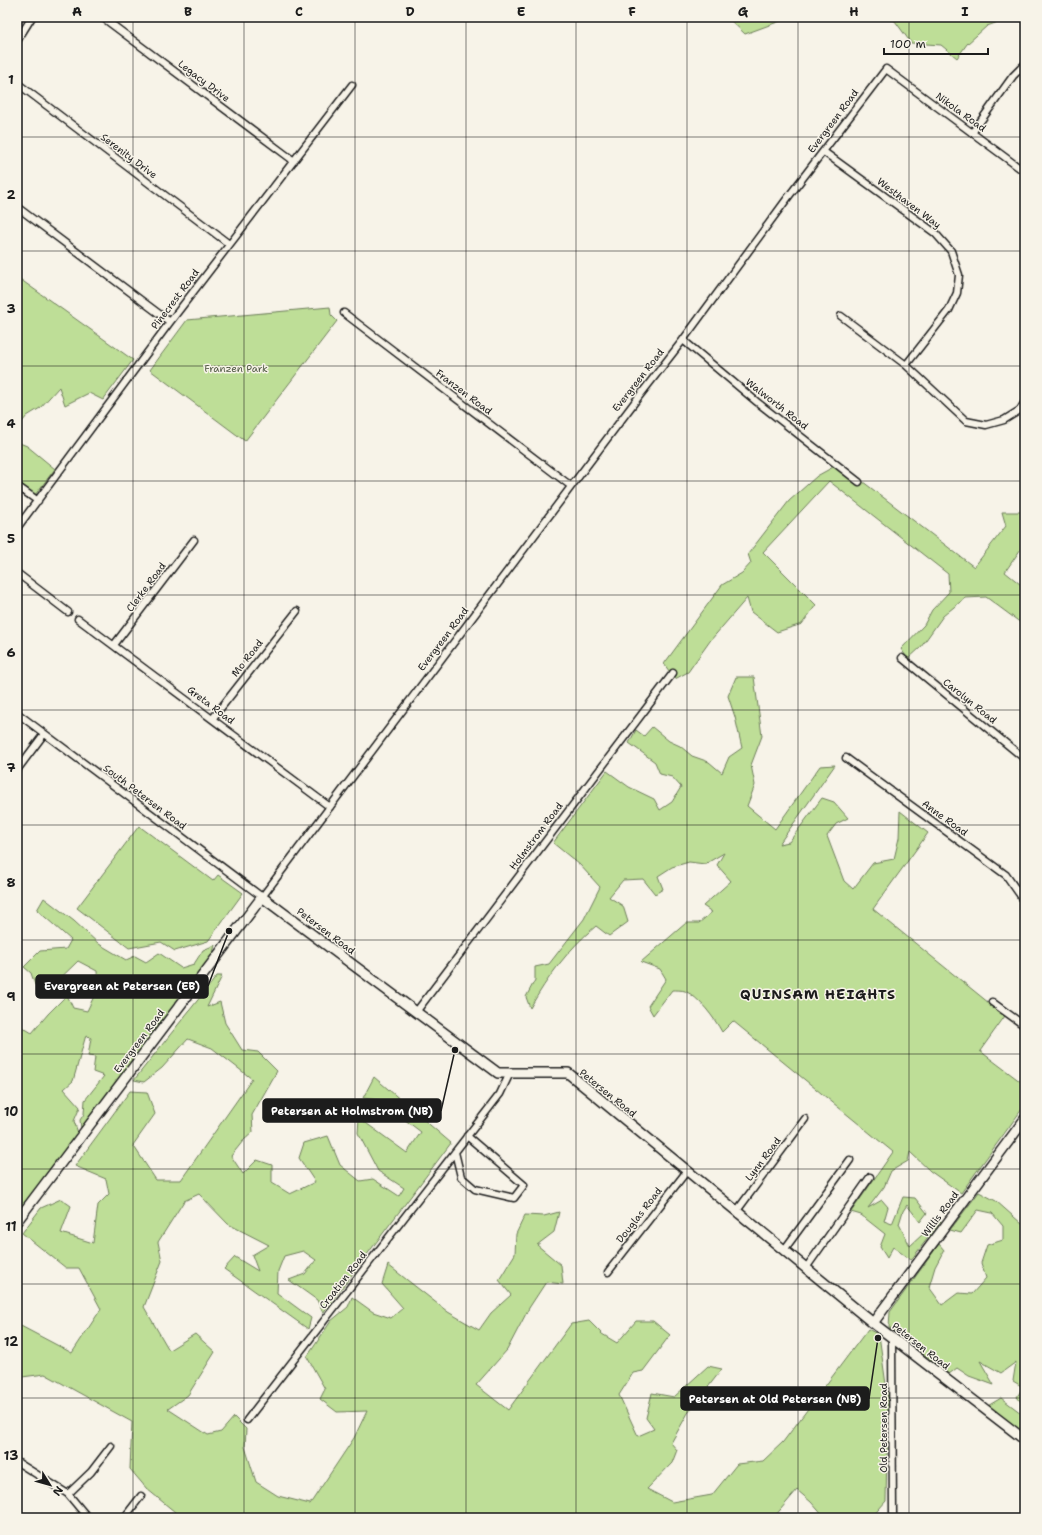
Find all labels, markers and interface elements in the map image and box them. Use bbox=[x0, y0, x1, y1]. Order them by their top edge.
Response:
text: A bbox=[72, 3, 82, 20]
text: B bbox=[184, 3, 192, 20]
text: C bbox=[295, 3, 303, 20]
text: D bbox=[405, 3, 415, 20]
text: E bbox=[517, 3, 526, 20]
text: F bbox=[628, 3, 636, 20]
text: G bbox=[738, 3, 749, 20]
text: H bbox=[849, 3, 859, 20]
text: I bbox=[961, 3, 969, 20]
scale bar bbox=[884, 30, 988, 56]
text: 100 m bbox=[890, 36, 926, 52]
street label: Legacy Drive bbox=[175, 57, 233, 105]
text: 1 bbox=[8, 71, 14, 88]
street label: Evergreen Road bbox=[805, 86, 862, 155]
street label: Nikola Road bbox=[933, 89, 989, 135]
street label: Serenity Drive bbox=[98, 131, 160, 182]
street label: Westhaven Way bbox=[874, 175, 944, 232]
text: 2 bbox=[6, 186, 16, 203]
street label: Pinecrest Road bbox=[148, 266, 202, 332]
text: 3 bbox=[6, 300, 16, 317]
street label: Evergreen Road bbox=[609, 345, 667, 414]
park label: Franzen Park bbox=[204, 362, 268, 375]
street label: Franzen Road bbox=[433, 367, 495, 418]
street label: Walworth Road bbox=[743, 375, 812, 433]
text: 4 bbox=[6, 415, 16, 432]
text: 5 bbox=[7, 530, 15, 547]
street label: Clerke Road bbox=[123, 559, 169, 614]
street label: Evergreen Road bbox=[415, 604, 472, 673]
street label: Mo Road bbox=[228, 636, 266, 679]
text: 6 bbox=[6, 644, 16, 661]
street label: Carolyn Road bbox=[940, 675, 1000, 727]
street label: Greta Road bbox=[185, 683, 238, 727]
text: 7 bbox=[6, 759, 16, 776]
street label: South Petersen Road bbox=[101, 761, 190, 833]
street label: Anne Road bbox=[920, 797, 971, 839]
street label: Holmstrom Road bbox=[506, 799, 566, 872]
text: 8 bbox=[6, 874, 16, 891]
street label: Petersen Road bbox=[294, 905, 358, 958]
callout: Evergreen at Petersen (EB) bbox=[36, 975, 208, 998]
text: Evergreen at Petersen (EB) bbox=[44, 979, 200, 994]
district label: QUINSAM HEIGHTS bbox=[740, 985, 896, 1003]
text: 9 bbox=[6, 988, 16, 1005]
street label: Evergreen Road bbox=[111, 1006, 168, 1075]
street label: Petersen Road bbox=[577, 1066, 640, 1120]
callout: Petersen at Holmstrom (NB) bbox=[263, 1099, 441, 1122]
text: 10 bbox=[4, 1103, 18, 1120]
text: Petersen at Holmstrom (NB) bbox=[271, 1104, 433, 1119]
street label: Lynn Road bbox=[742, 1134, 784, 1183]
street label: Douglas Road bbox=[613, 1184, 665, 1245]
street label: Willis Road bbox=[918, 1188, 962, 1240]
text: 11 bbox=[5, 1218, 17, 1235]
street label: Croation Road bbox=[316, 1248, 370, 1311]
street label: Petersen Road bbox=[889, 1319, 953, 1373]
text: 12 bbox=[4, 1333, 18, 1350]
street label: Old Petersen Road bbox=[877, 1382, 890, 1473]
callout: Petersen at Old Petersen (NB) bbox=[681, 1387, 869, 1410]
text: Petersen at Old Petersen (NB) bbox=[689, 1392, 861, 1407]
text: 13 bbox=[4, 1447, 18, 1464]
north arrow bbox=[30, 1465, 70, 1505]
text: N bbox=[49, 1483, 66, 1499]

